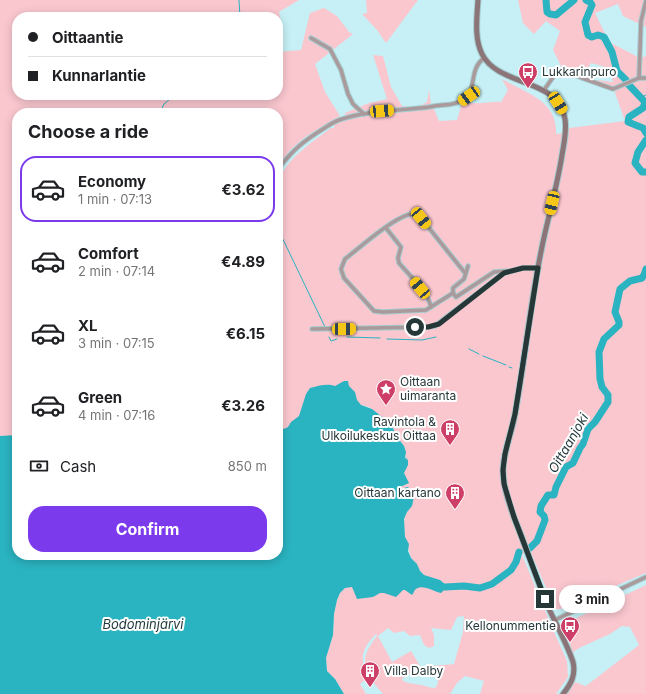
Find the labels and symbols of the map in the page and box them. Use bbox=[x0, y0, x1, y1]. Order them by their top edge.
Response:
bus stop icon: Lukkarinpuro bbox=[517, 61, 539, 89]
place label: Lukkarinpuro bbox=[542, 64, 616, 79]
car bbox=[456, 84, 482, 108]
car bbox=[547, 90, 569, 116]
car bbox=[370, 104, 394, 118]
car bbox=[543, 190, 561, 216]
car bbox=[409, 205, 433, 231]
car bbox=[408, 275, 432, 301]
route start bbox=[406, 318, 424, 336]
car bbox=[332, 323, 356, 335]
place label: Oittaan uimaranta bbox=[400, 374, 456, 403]
place icon: Oittaan uimaranta bbox=[375, 378, 397, 406]
water label: Oittaanjoki bbox=[545, 410, 592, 476]
place label: Ravintola & Ulkoilukeskus Oittaa bbox=[322, 414, 436, 443]
building icon: Ravintola & Ulkoilukeskus Oittaa bbox=[439, 418, 461, 446]
building icon: Oittaan kartano bbox=[444, 482, 466, 510]
place label: Oittaan kartano bbox=[354, 485, 441, 500]
callout: 3 min bbox=[559, 585, 625, 613]
route end bbox=[536, 590, 554, 608]
bus stop icon: Kellonummentie bbox=[559, 615, 581, 643]
water label: Bodominjärvi bbox=[103, 616, 184, 632]
place label: Kellonummentie bbox=[465, 618, 556, 633]
building icon: Villa Dalby bbox=[359, 660, 381, 688]
place label: Villa Dalby bbox=[384, 663, 444, 678]

